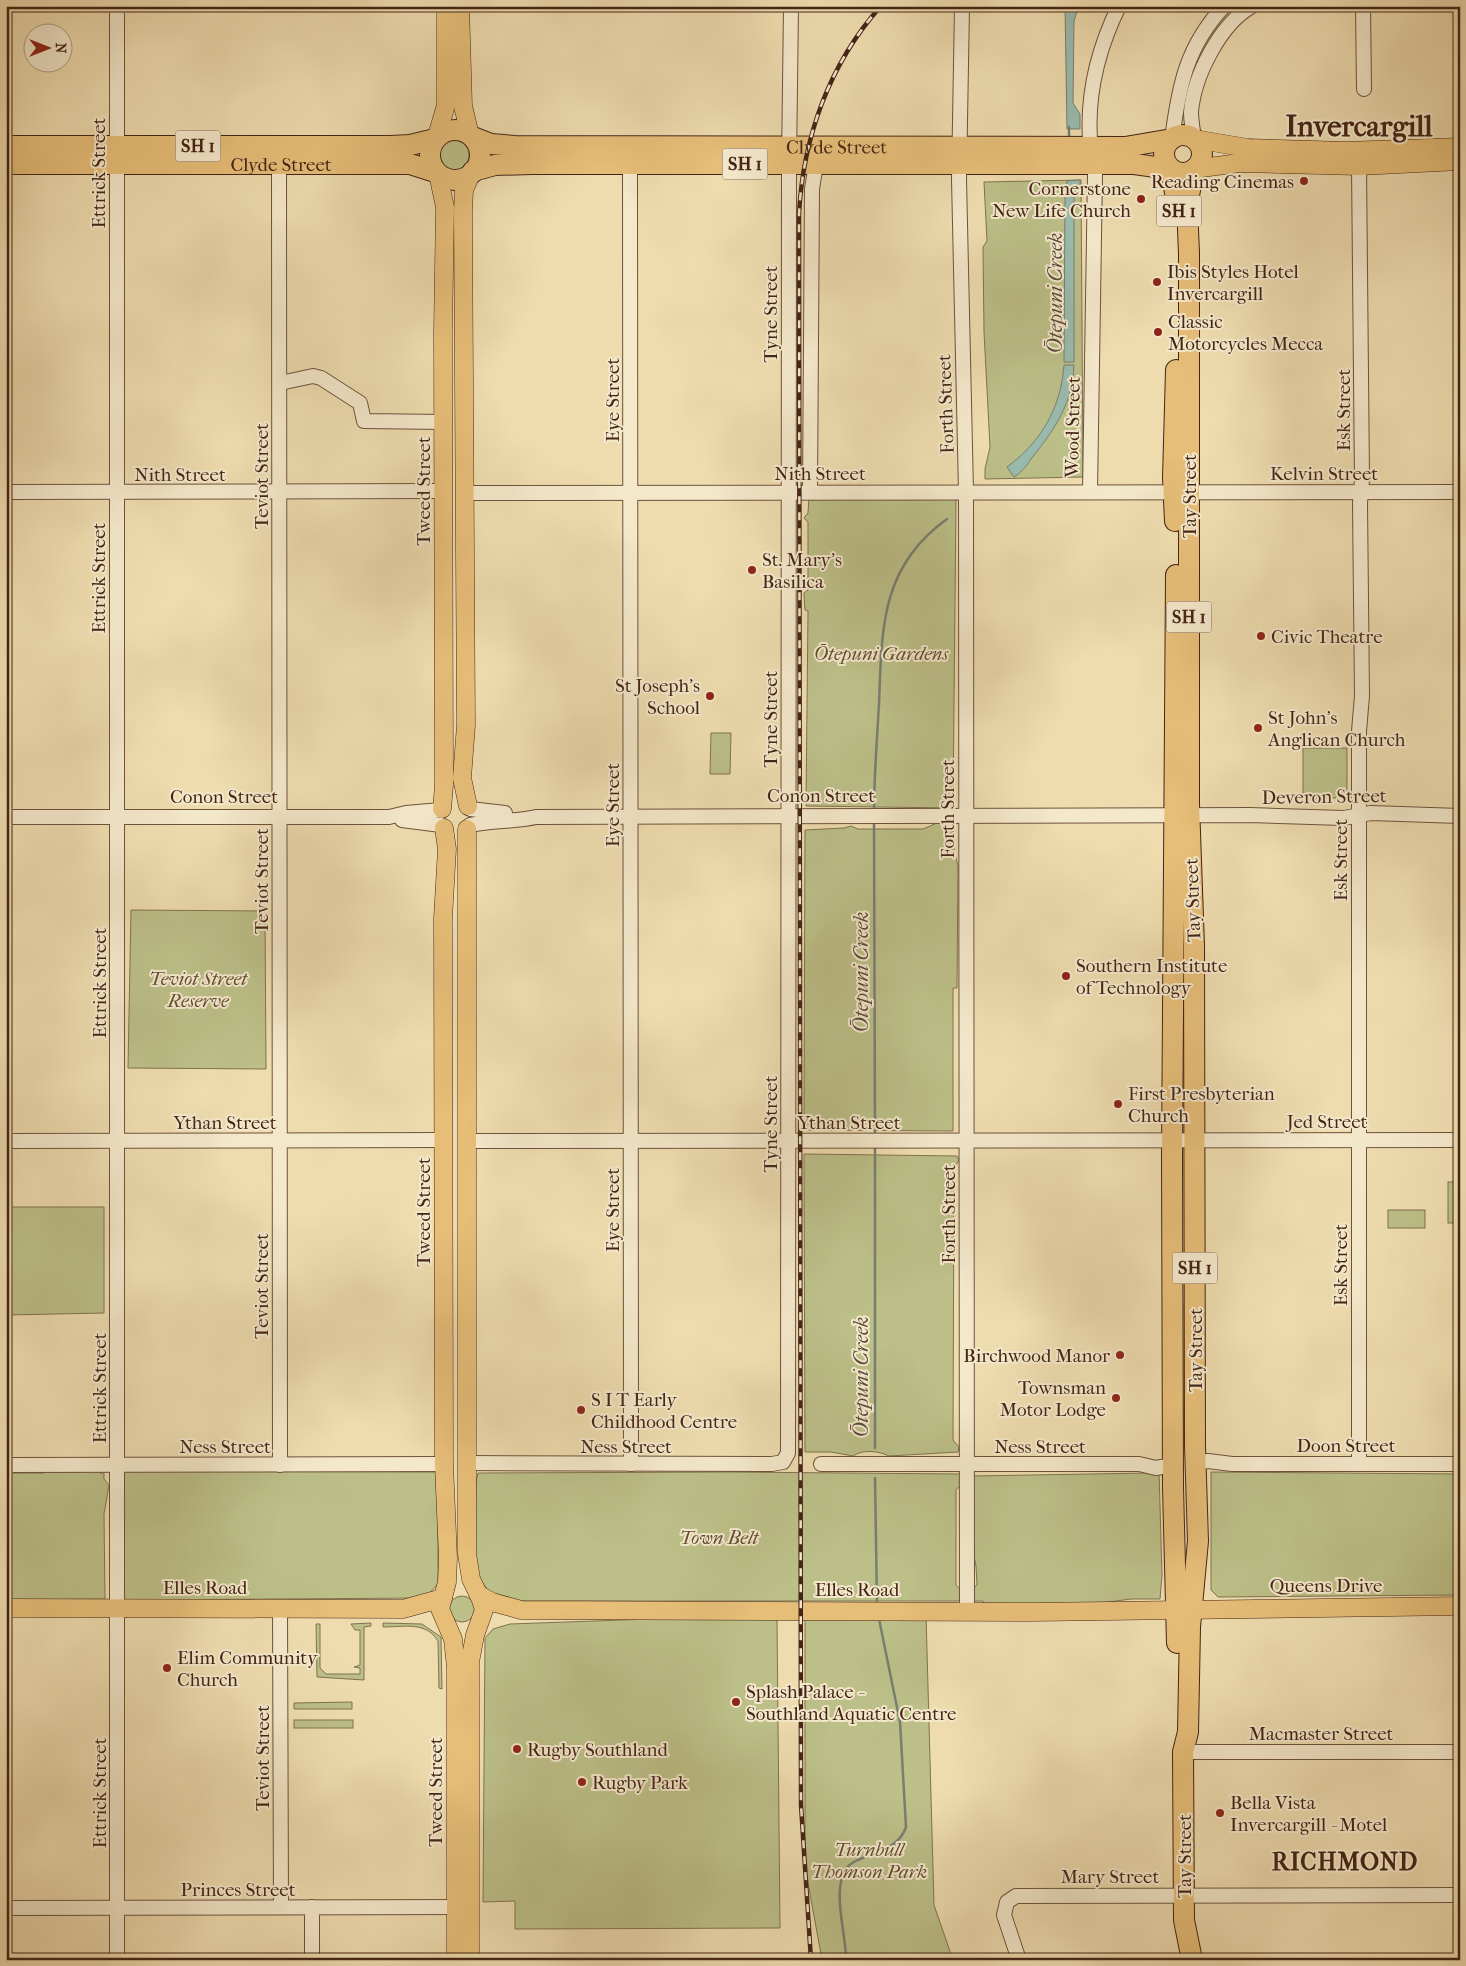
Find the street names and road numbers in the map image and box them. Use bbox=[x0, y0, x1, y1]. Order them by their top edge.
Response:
street label: Ettrick Street bbox=[88, 117, 110, 229]
road number: SH 1 bbox=[176, 130, 220, 162]
street label: Clyde Street bbox=[786, 136, 887, 159]
road number: SH 1 bbox=[722, 148, 768, 180]
street label: Clyde Street bbox=[230, 154, 332, 176]
road number: SH 1 bbox=[1156, 196, 1202, 227]
street label: Tyne Street bbox=[760, 265, 782, 363]
street label: Forth Street bbox=[933, 354, 959, 454]
street label: Eye Street bbox=[602, 358, 624, 442]
street label: Esk Street bbox=[1333, 368, 1355, 451]
street label: Wood Street bbox=[1061, 376, 1085, 479]
street label: Teviot Street bbox=[251, 423, 273, 529]
street label: Tweed Street bbox=[413, 436, 435, 546]
street label: Tay Street bbox=[1179, 454, 1201, 538]
street label: Nith Street bbox=[774, 463, 866, 485]
street label: Kelvin Street bbox=[1270, 463, 1378, 485]
street label: Nith Street bbox=[134, 464, 226, 486]
street label: Ettrick Street bbox=[88, 522, 110, 634]
road number: SH 1 bbox=[1166, 602, 1212, 632]
street label: Tyne Street bbox=[760, 670, 782, 768]
street label: Forth Street bbox=[937, 759, 959, 859]
street label: Eye Street bbox=[602, 763, 624, 847]
street label: Conon Street bbox=[767, 785, 875, 807]
street label: Deveron Street bbox=[1261, 785, 1387, 809]
street label: Conon Street bbox=[170, 786, 278, 808]
street label: Esk Street bbox=[1330, 818, 1352, 901]
street label: Teviot Street bbox=[251, 828, 273, 934]
street label: Tay Street bbox=[1181, 857, 1205, 942]
street label: Ettrick Street bbox=[89, 927, 111, 1039]
street label: Tyne Street bbox=[760, 1075, 782, 1173]
street label: Jed Street bbox=[1285, 1111, 1368, 1133]
street label: Ythan Street bbox=[173, 1112, 277, 1134]
street label: Ythan Street bbox=[797, 1112, 901, 1134]
street label: Tweed Street bbox=[413, 1157, 435, 1267]
street label: Forth Street bbox=[938, 1164, 960, 1264]
street label: Eye Street bbox=[602, 1168, 624, 1252]
street label: Esk Street bbox=[1330, 1223, 1352, 1306]
street label: Teviot Street bbox=[251, 1233, 273, 1339]
road number: SH 1 bbox=[1172, 1252, 1218, 1284]
street label: Tay Street bbox=[1185, 1308, 1207, 1392]
street label: Ettrick Street bbox=[89, 1332, 111, 1444]
street label: Doon Street bbox=[1297, 1435, 1396, 1457]
street label: Ness Street bbox=[179, 1436, 271, 1458]
street label: Ness Street bbox=[580, 1436, 672, 1458]
street label: Ness Street bbox=[994, 1436, 1086, 1458]
street label: Queens Drive bbox=[1270, 1575, 1382, 1597]
street label: Elles Road bbox=[163, 1577, 248, 1599]
street label: Elles Road bbox=[815, 1579, 900, 1601]
street label: Teviot Street bbox=[252, 1705, 274, 1811]
street label: Macmaster Street bbox=[1249, 1723, 1394, 1745]
street label: Ettrick Street bbox=[89, 1737, 111, 1849]
street label: Tweed Street bbox=[425, 1737, 447, 1847]
street label: Tay Street bbox=[1174, 1814, 1196, 1898]
street label: Mary Street bbox=[1061, 1866, 1160, 1888]
street label: Princes Street bbox=[180, 1879, 296, 1901]

